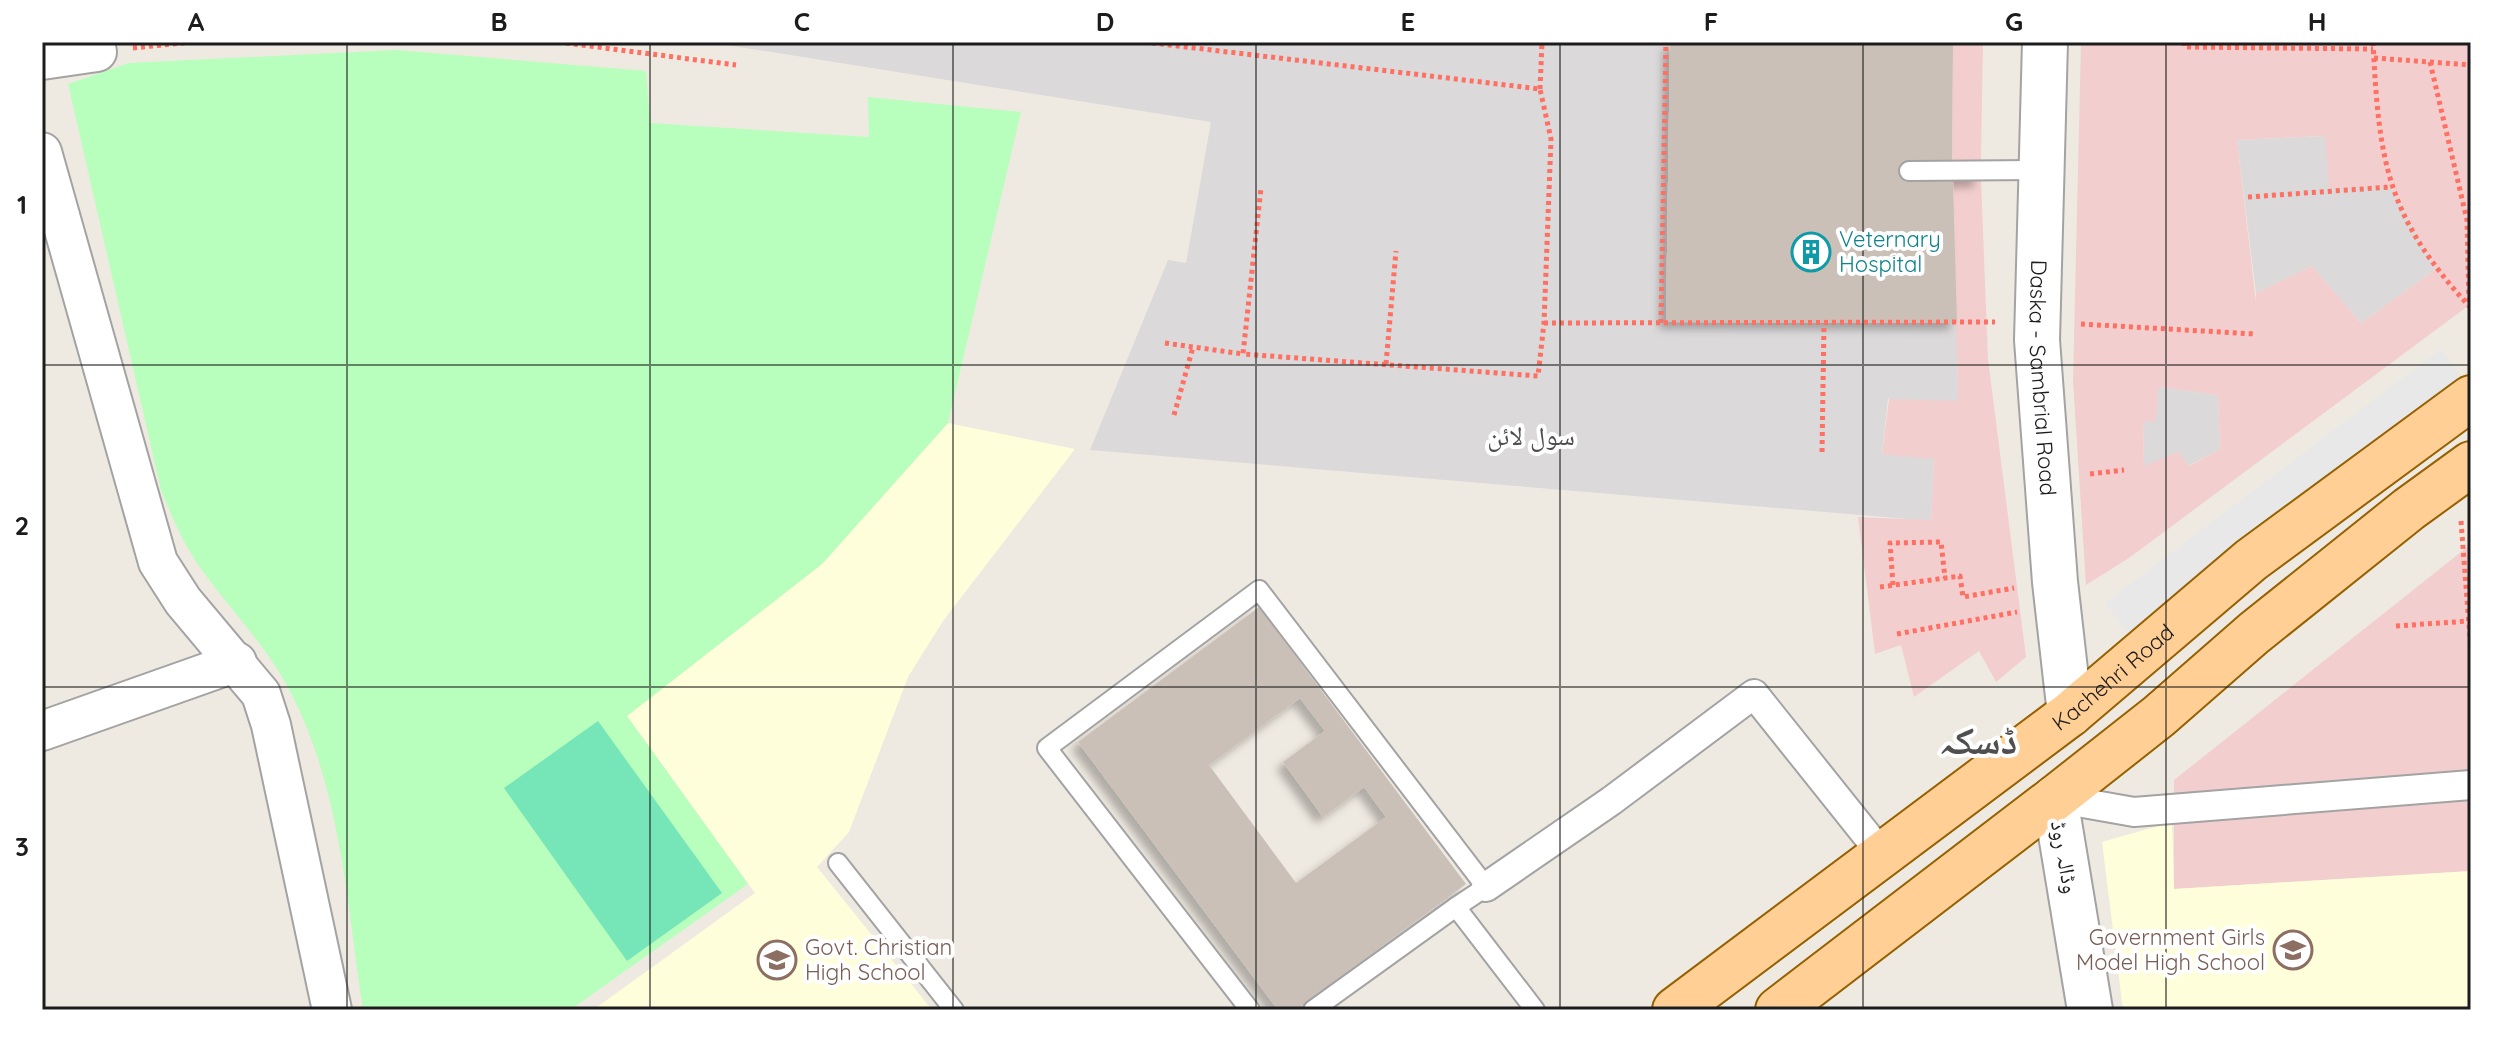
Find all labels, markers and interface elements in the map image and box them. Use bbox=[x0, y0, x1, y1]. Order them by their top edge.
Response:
text: A bbox=[188, 5, 205, 38]
text: B bbox=[490, 5, 508, 38]
text: C bbox=[794, 5, 810, 38]
text: D bbox=[1096, 5, 1114, 38]
text: E bbox=[1401, 5, 1415, 38]
text: F bbox=[1704, 5, 1718, 38]
text: G bbox=[2005, 5, 2023, 38]
text: H bbox=[2308, 5, 2326, 38]
text: 1 bbox=[17, 188, 27, 221]
place label: Veternary Hospital bbox=[1839, 225, 1941, 278]
building icon: Veternary Hospital bbox=[1790, 231, 1832, 273]
street label: Daska - Sambrial Road bbox=[2023, 259, 2063, 497]
district label: سول لائن bbox=[1487, 419, 1575, 452]
text: 2 bbox=[15, 509, 29, 542]
street label: Kachehri Road bbox=[2046, 618, 2179, 737]
district label: ڈسکہ bbox=[1939, 716, 2017, 764]
street label: وڈالہ روڈ bbox=[2045, 818, 2085, 896]
text: 3 bbox=[15, 830, 29, 863]
place label: Government Girls Model High School bbox=[2076, 923, 2265, 976]
school or university icon: Government Girls Model High School bbox=[2272, 929, 2314, 971]
place label: Govt. Christian High School bbox=[805, 933, 952, 986]
school or university icon: Govt. Christian High School bbox=[756, 939, 798, 981]

